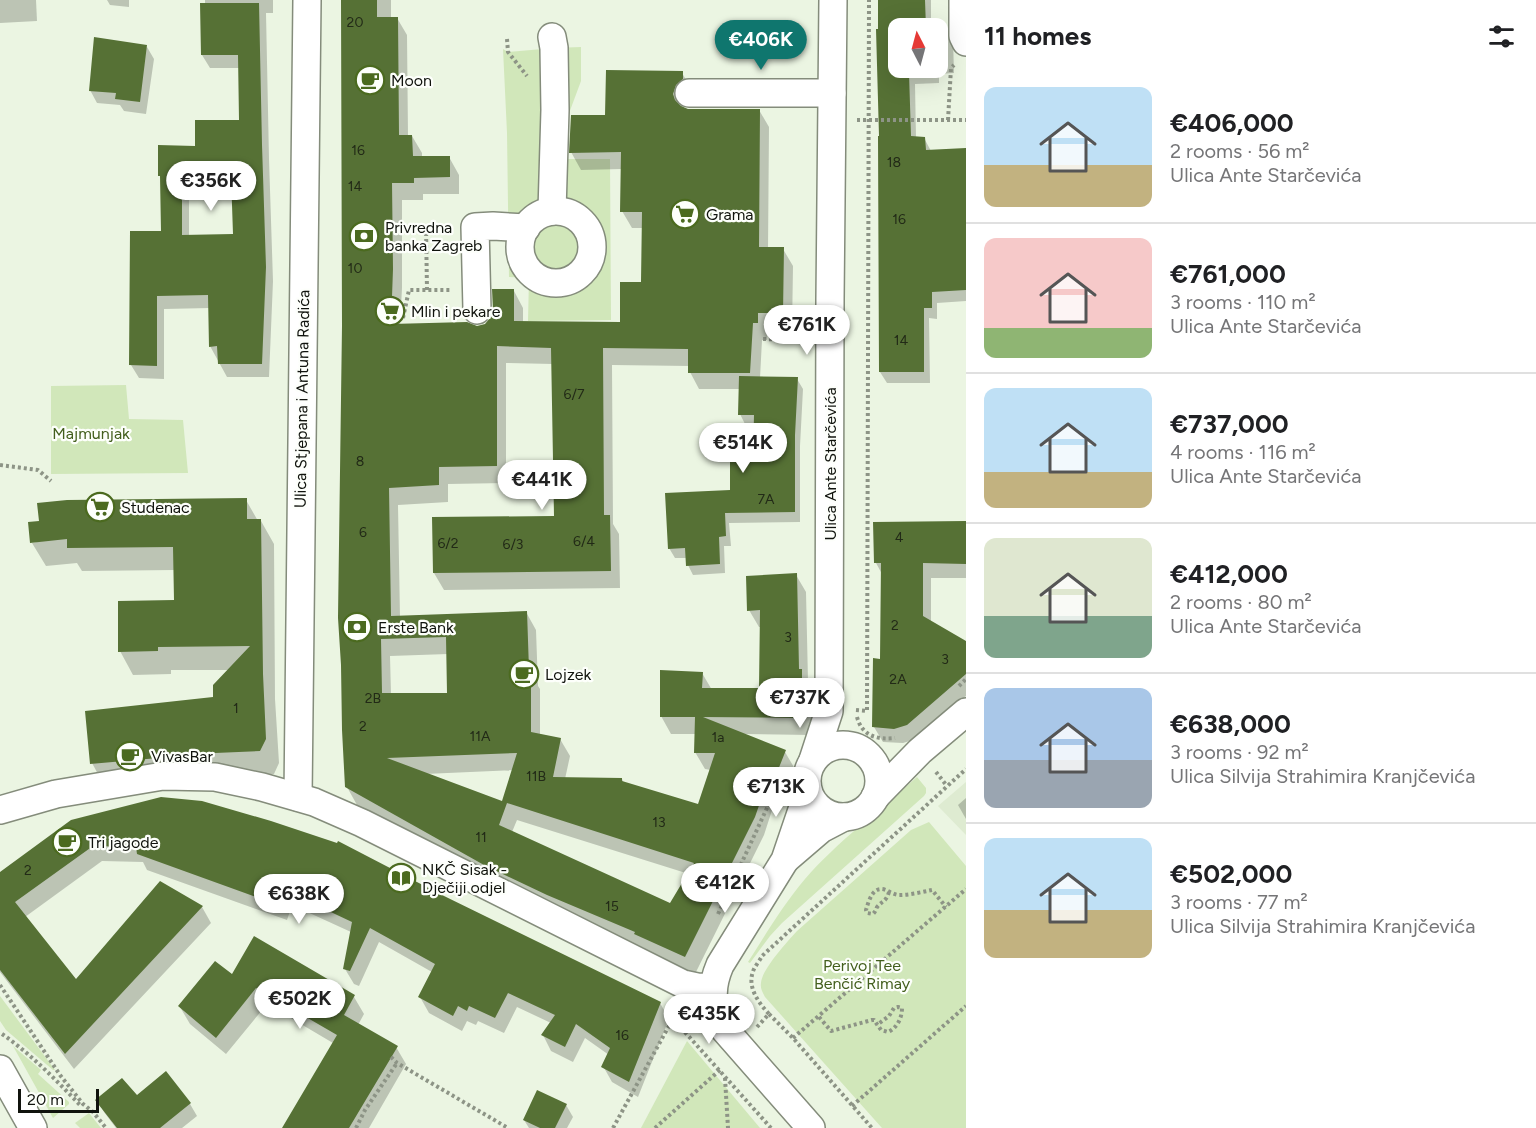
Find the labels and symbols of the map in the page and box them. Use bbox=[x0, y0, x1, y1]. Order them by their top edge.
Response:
house number: 20 bbox=[347, 14, 363, 31]
north arrow bbox=[888, 18, 948, 78]
pin: €406K bbox=[719, 20, 803, 71]
cafe icon: Moon bbox=[354, 64, 386, 96]
place label: Moon bbox=[391, 71, 432, 90]
house number: 16 bbox=[351, 142, 365, 159]
house number: 18 bbox=[887, 154, 901, 171]
pin: €356K bbox=[169, 161, 253, 212]
house number: 14 bbox=[348, 178, 363, 195]
supermarket icon: Grama bbox=[669, 198, 701, 230]
place label: Grama bbox=[706, 205, 754, 224]
house number: 16 bbox=[892, 211, 906, 228]
place label: Privredna banka Zagreb bbox=[385, 218, 483, 255]
bank icon: Privredna banka Zagreb bbox=[348, 220, 380, 252]
house number: 10 bbox=[348, 260, 362, 277]
street label: Ulica Stjepana i Antuna Radića bbox=[291, 290, 313, 508]
supermarket icon: Mlin i pekare bbox=[374, 295, 406, 327]
place label: Mlin i pekare bbox=[411, 302, 501, 321]
pin: €761K bbox=[765, 305, 849, 356]
house number: 14 bbox=[894, 332, 909, 349]
house number: 6/7 bbox=[564, 386, 585, 403]
street label: Ulica Ante Starčevića bbox=[821, 387, 840, 541]
pin: €514K bbox=[701, 423, 785, 474]
park label: Majmunjak bbox=[52, 424, 130, 443]
house number: 8 bbox=[356, 453, 364, 470]
pin: €441K bbox=[500, 460, 584, 511]
supermarket icon: Studenac bbox=[84, 491, 116, 523]
house number: 7A bbox=[758, 491, 775, 508]
place label: Studenac bbox=[121, 498, 190, 517]
house number: 6 bbox=[359, 524, 367, 541]
house number: 4 bbox=[895, 529, 904, 546]
house number: 6/4 bbox=[573, 533, 595, 550]
house number: 6/2 bbox=[437, 535, 459, 552]
house number: 6/3 bbox=[503, 536, 524, 553]
bank icon: Erste Bank bbox=[341, 611, 373, 643]
house number: 2 bbox=[891, 617, 899, 634]
place label: Erste Bank bbox=[378, 618, 454, 637]
house number: 3 bbox=[784, 629, 792, 646]
house number: 3 bbox=[941, 651, 949, 668]
cafe icon: Lojzek bbox=[508, 658, 540, 690]
place label: Lojzek bbox=[545, 665, 591, 684]
house number: 2A bbox=[889, 671, 907, 688]
pin: €737K bbox=[758, 678, 842, 729]
house number: 2B bbox=[365, 690, 381, 707]
house number: 1 bbox=[233, 700, 239, 717]
house number: 2 bbox=[359, 718, 367, 735]
house number: 11A bbox=[469, 728, 491, 745]
house number: 1a bbox=[712, 729, 724, 746]
cafe icon: VivasBar bbox=[114, 740, 146, 772]
place label: VivasBar bbox=[151, 747, 213, 766]
pin: €713K bbox=[734, 767, 818, 818]
house number: 11B bbox=[526, 768, 546, 785]
house number: 13 bbox=[652, 814, 666, 831]
cafe icon: Tri jagode bbox=[51, 826, 83, 858]
house number: 11 bbox=[475, 829, 487, 846]
place label: Tri jagode bbox=[88, 833, 159, 852]
place label: NKČ Sisak - Dječiji odjel bbox=[422, 860, 507, 897]
house number: 2 bbox=[24, 862, 32, 879]
library icon: NKČ Sisak - Dječiji odjel bbox=[385, 862, 417, 894]
pin: €412K bbox=[683, 863, 767, 914]
pin: €638K bbox=[257, 874, 341, 925]
house number: 15 bbox=[605, 898, 619, 915]
park label: Perivoj Tee Benčić Rimay bbox=[814, 956, 911, 993]
pin: €502K bbox=[258, 979, 342, 1030]
pin: €435K bbox=[667, 994, 751, 1045]
house number: 16 bbox=[615, 1027, 629, 1044]
scale bar bbox=[18, 1086, 99, 1114]

